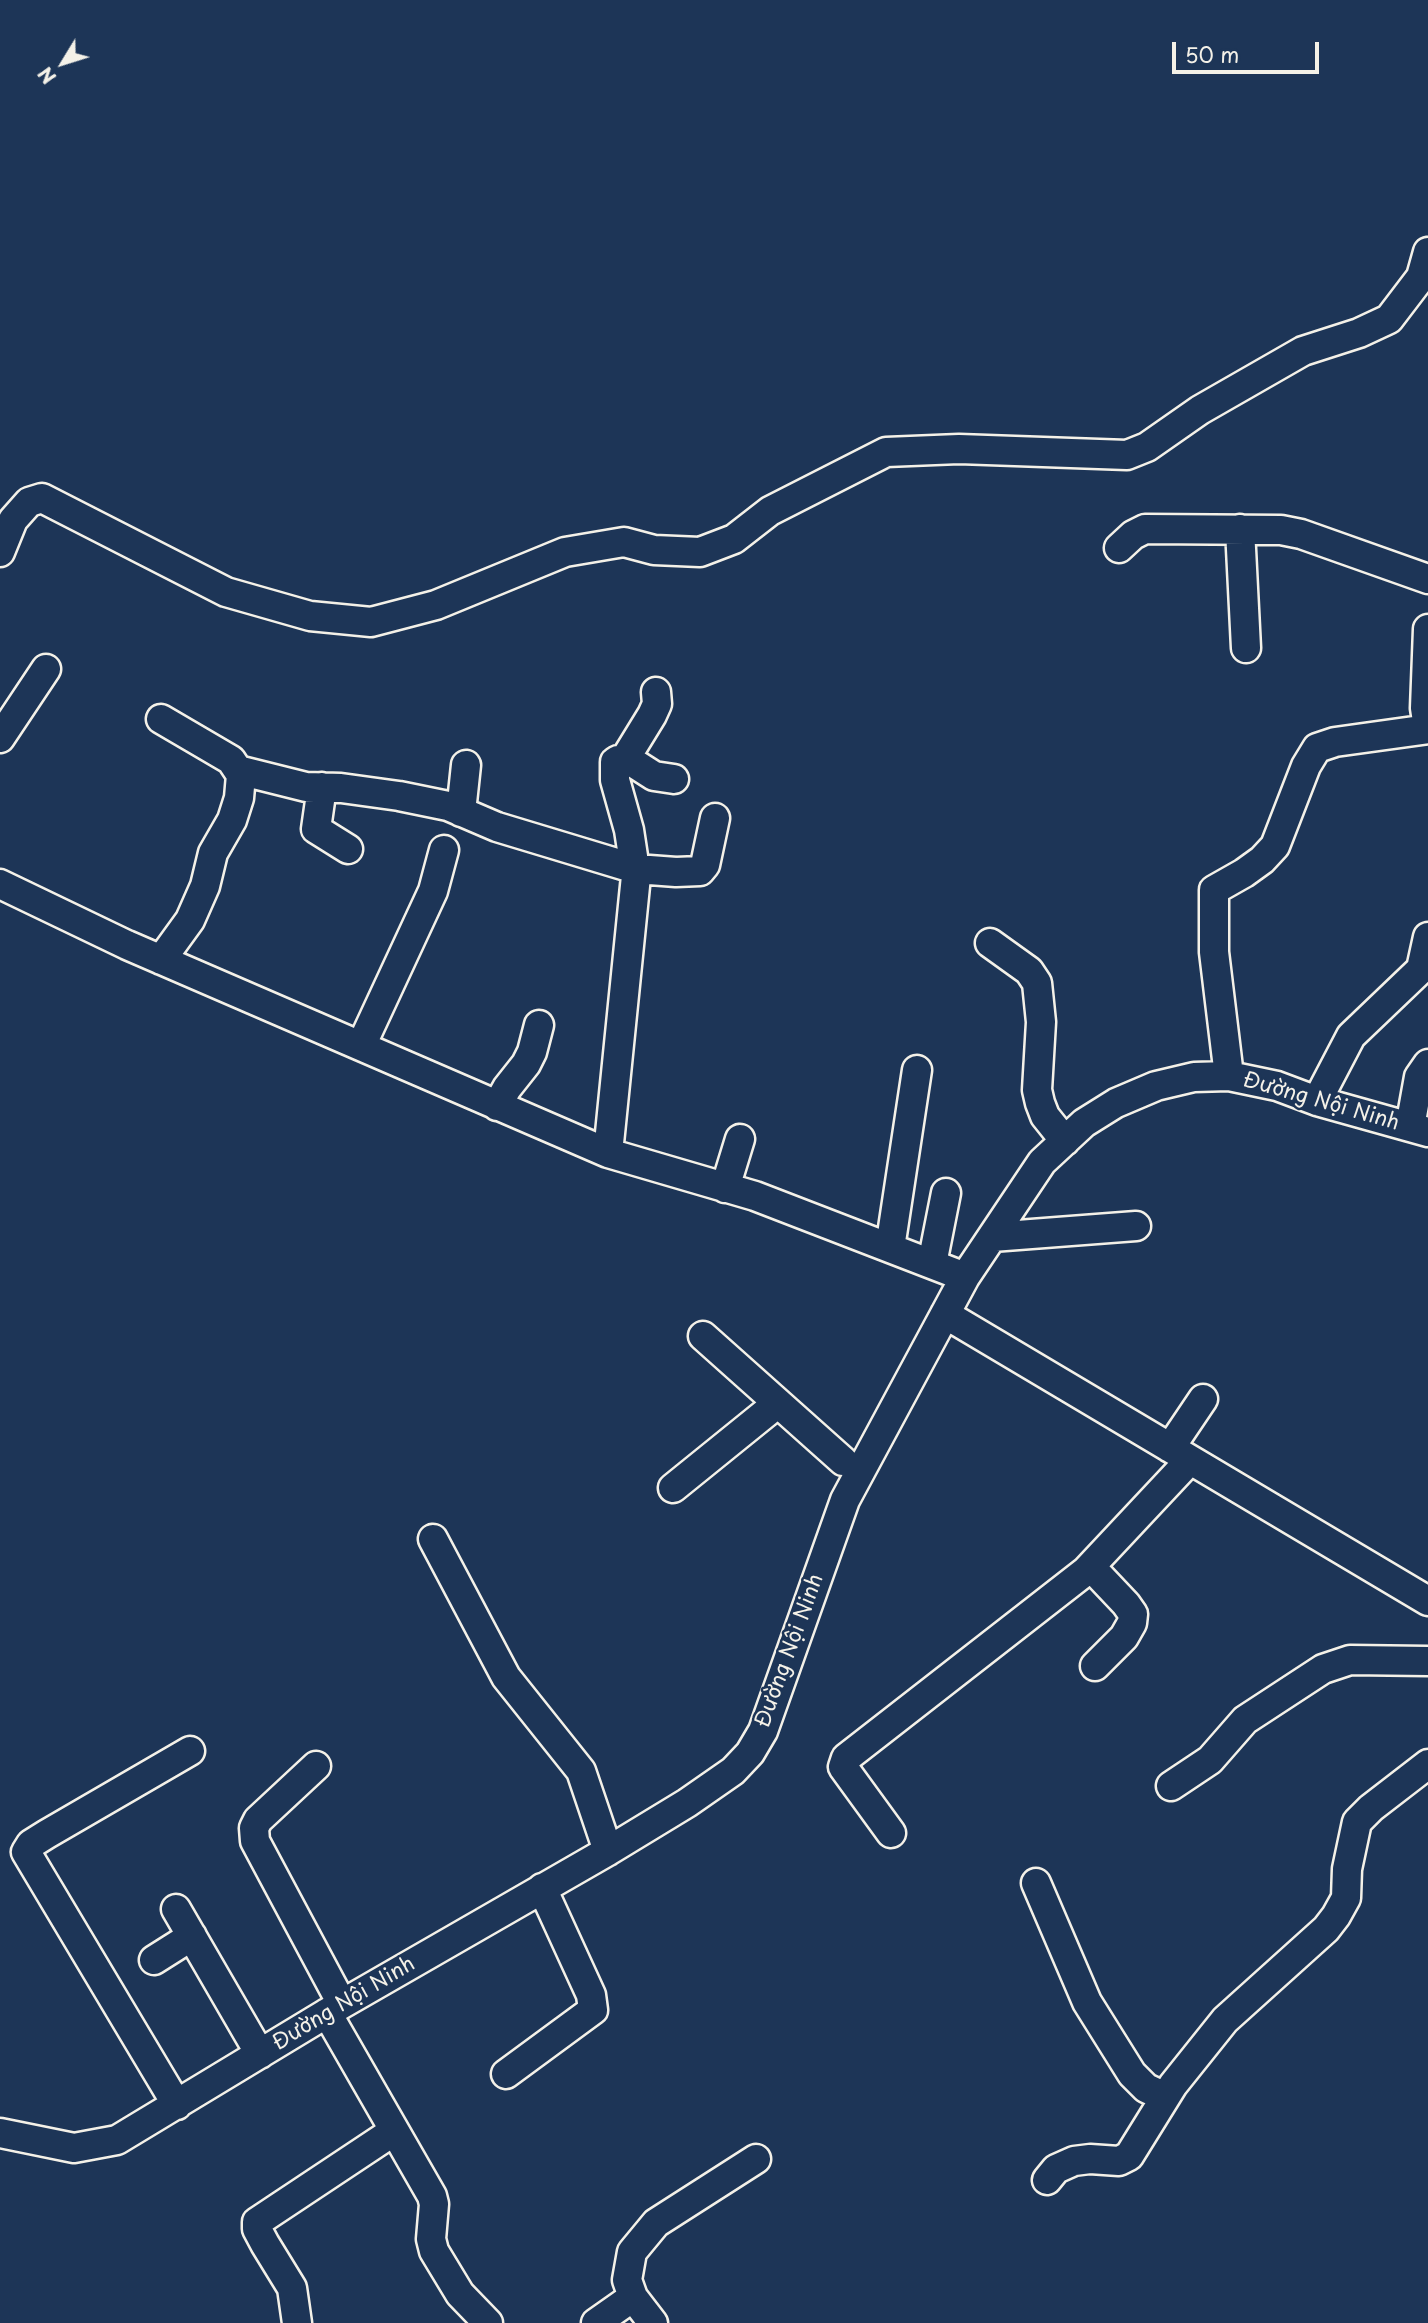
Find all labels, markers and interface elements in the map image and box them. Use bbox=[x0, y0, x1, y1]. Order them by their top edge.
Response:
north arrow bbox=[28, 28, 98, 98]
scale bar bbox=[1176, 28, 1323, 72]
text: 50 m bbox=[1185, 38, 1239, 70]
text: N bbox=[31, 61, 62, 90]
street label: Đường Nội Ninh bbox=[1240, 1068, 1402, 1136]
street label: Đường Nội Ninh bbox=[751, 1571, 829, 1731]
street label: Đường Nội Ninh bbox=[268, 1952, 420, 2056]

